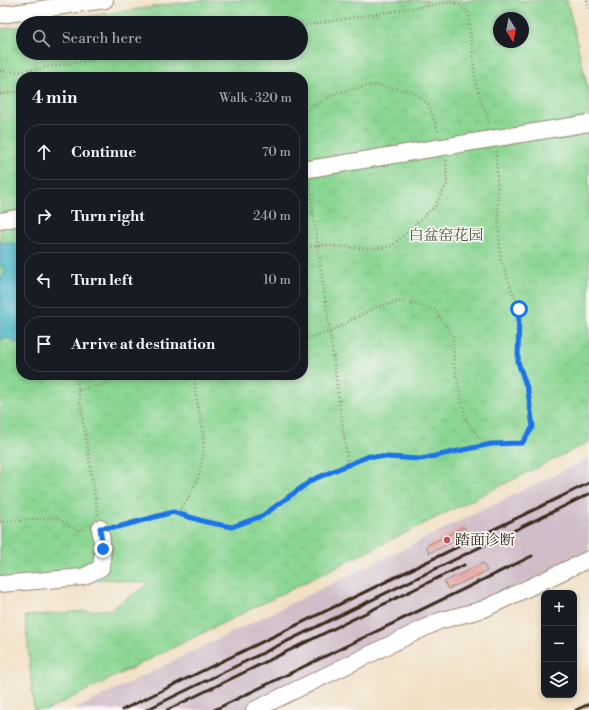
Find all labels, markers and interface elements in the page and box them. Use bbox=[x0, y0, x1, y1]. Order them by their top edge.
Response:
north arrow bbox=[493, 12, 529, 48]
search box bbox=[16, 16, 308, 60]
icon: search bbox=[30, 27, 52, 49]
text: Search here bbox=[62, 29, 142, 48]
text: 4 min bbox=[32, 87, 77, 109]
text: Walk · 320 m bbox=[219, 90, 292, 106]
icon: ahead bbox=[33, 141, 55, 163]
text: Continue bbox=[71, 143, 136, 162]
text: 70 m bbox=[262, 144, 291, 160]
icon: right bbox=[33, 205, 55, 227]
text: Turn right bbox=[71, 207, 145, 226]
text: 240 m bbox=[253, 208, 291, 224]
park label: 白盆窑花园 bbox=[408, 226, 484, 245]
icon: left bbox=[33, 269, 55, 291]
text: Turn left bbox=[71, 271, 133, 290]
text: 10 m bbox=[263, 272, 291, 288]
route start bbox=[510, 300, 528, 318]
icon: arrive bbox=[33, 333, 55, 355]
text: Arrive at destination bbox=[71, 335, 215, 354]
place label: 踏面诊断 bbox=[455, 531, 515, 550]
marker: 踏面诊断 bbox=[442, 535, 452, 545]
route end bbox=[94, 540, 112, 558]
map controls bbox=[541, 590, 577, 698]
button: + bbox=[541, 590, 577, 626]
button: − bbox=[541, 626, 577, 662]
button: layers bbox=[541, 662, 577, 698]

